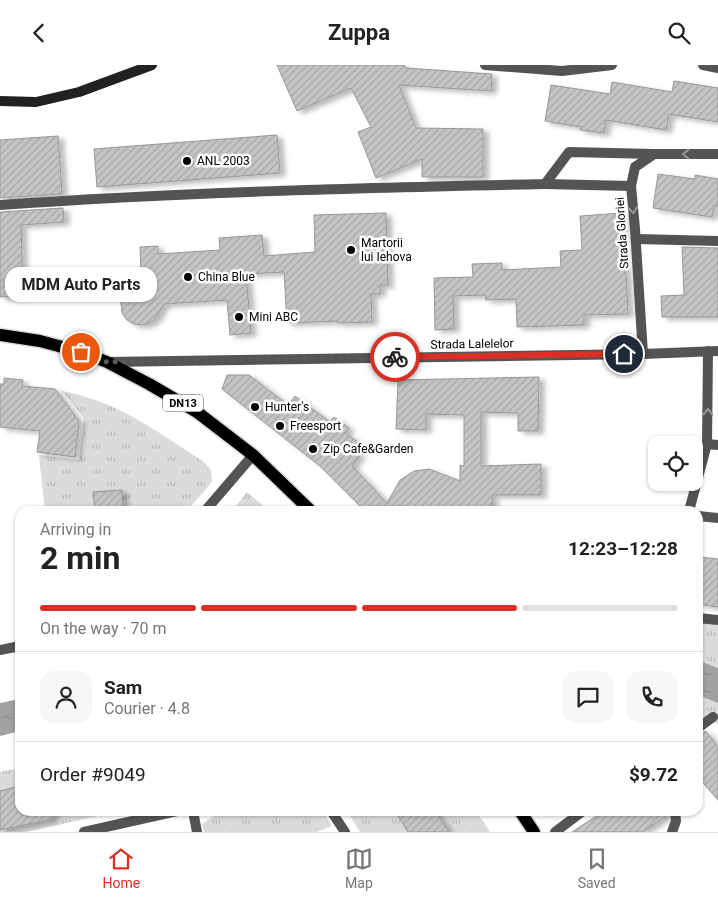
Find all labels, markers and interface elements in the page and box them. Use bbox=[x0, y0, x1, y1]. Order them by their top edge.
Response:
icon: back bbox=[25, 19, 53, 47]
icon: search bbox=[665, 19, 693, 47]
text: Zuppa bbox=[328, 20, 390, 45]
one-way arrow bbox=[682, 149, 690, 159]
place label: ANL 2003 bbox=[197, 154, 250, 168]
marker: ANL 2003 bbox=[181, 155, 193, 167]
street label: Strada Gloriei bbox=[613, 197, 631, 269]
one-way arrow bbox=[628, 206, 639, 214]
place label: Martorii lui Iehova bbox=[361, 236, 412, 264]
marker: Martorii lui Iehova bbox=[345, 244, 357, 256]
callout: MDM Auto Parts bbox=[5, 267, 157, 302]
place label: China Blue bbox=[198, 270, 255, 284]
marker: China Blue bbox=[182, 271, 194, 283]
text: MDM Auto Parts bbox=[22, 275, 140, 294]
place label: Mini ABC bbox=[249, 310, 298, 324]
marker: Mini ABC bbox=[233, 311, 245, 323]
pin bbox=[60, 331, 102, 373]
courier bbox=[370, 332, 420, 382]
pin bbox=[603, 333, 645, 375]
street label: Strada Lalelelor bbox=[430, 336, 514, 352]
icon: bag bbox=[67, 338, 95, 366]
icon: home bbox=[610, 340, 638, 368]
icon: bike bbox=[381, 343, 409, 371]
road number: DN13 bbox=[163, 394, 203, 411]
place label: Hunter's bbox=[265, 400, 309, 414]
marker: Hunter's bbox=[249, 401, 261, 413]
one-way arrow bbox=[702, 408, 713, 416]
place label: Freesport bbox=[290, 419, 341, 433]
marker: Freesport bbox=[274, 420, 286, 432]
map controls bbox=[648, 436, 703, 491]
button: locate bbox=[648, 436, 703, 491]
place label: Zip Cafe&Garden bbox=[323, 442, 413, 456]
marker: Zip Cafe&Garden bbox=[307, 443, 319, 455]
text: Arriving in bbox=[40, 520, 111, 539]
text: 12:23–12:28 bbox=[568, 537, 678, 560]
text: 2 min bbox=[40, 539, 120, 577]
text: On the way · 70 m bbox=[40, 619, 167, 638]
button: person bbox=[40, 671, 92, 723]
button: chat bbox=[562, 671, 614, 723]
button: phone bbox=[626, 671, 678, 723]
text: Sam bbox=[104, 676, 142, 699]
text: Courier · 4.8 bbox=[104, 699, 190, 718]
text: Order #9049 bbox=[40, 763, 146, 786]
text: $9.72 bbox=[629, 763, 678, 786]
tab: Home bbox=[102, 845, 140, 891]
tab: Map bbox=[345, 845, 373, 891]
tab: Saved bbox=[578, 845, 616, 891]

